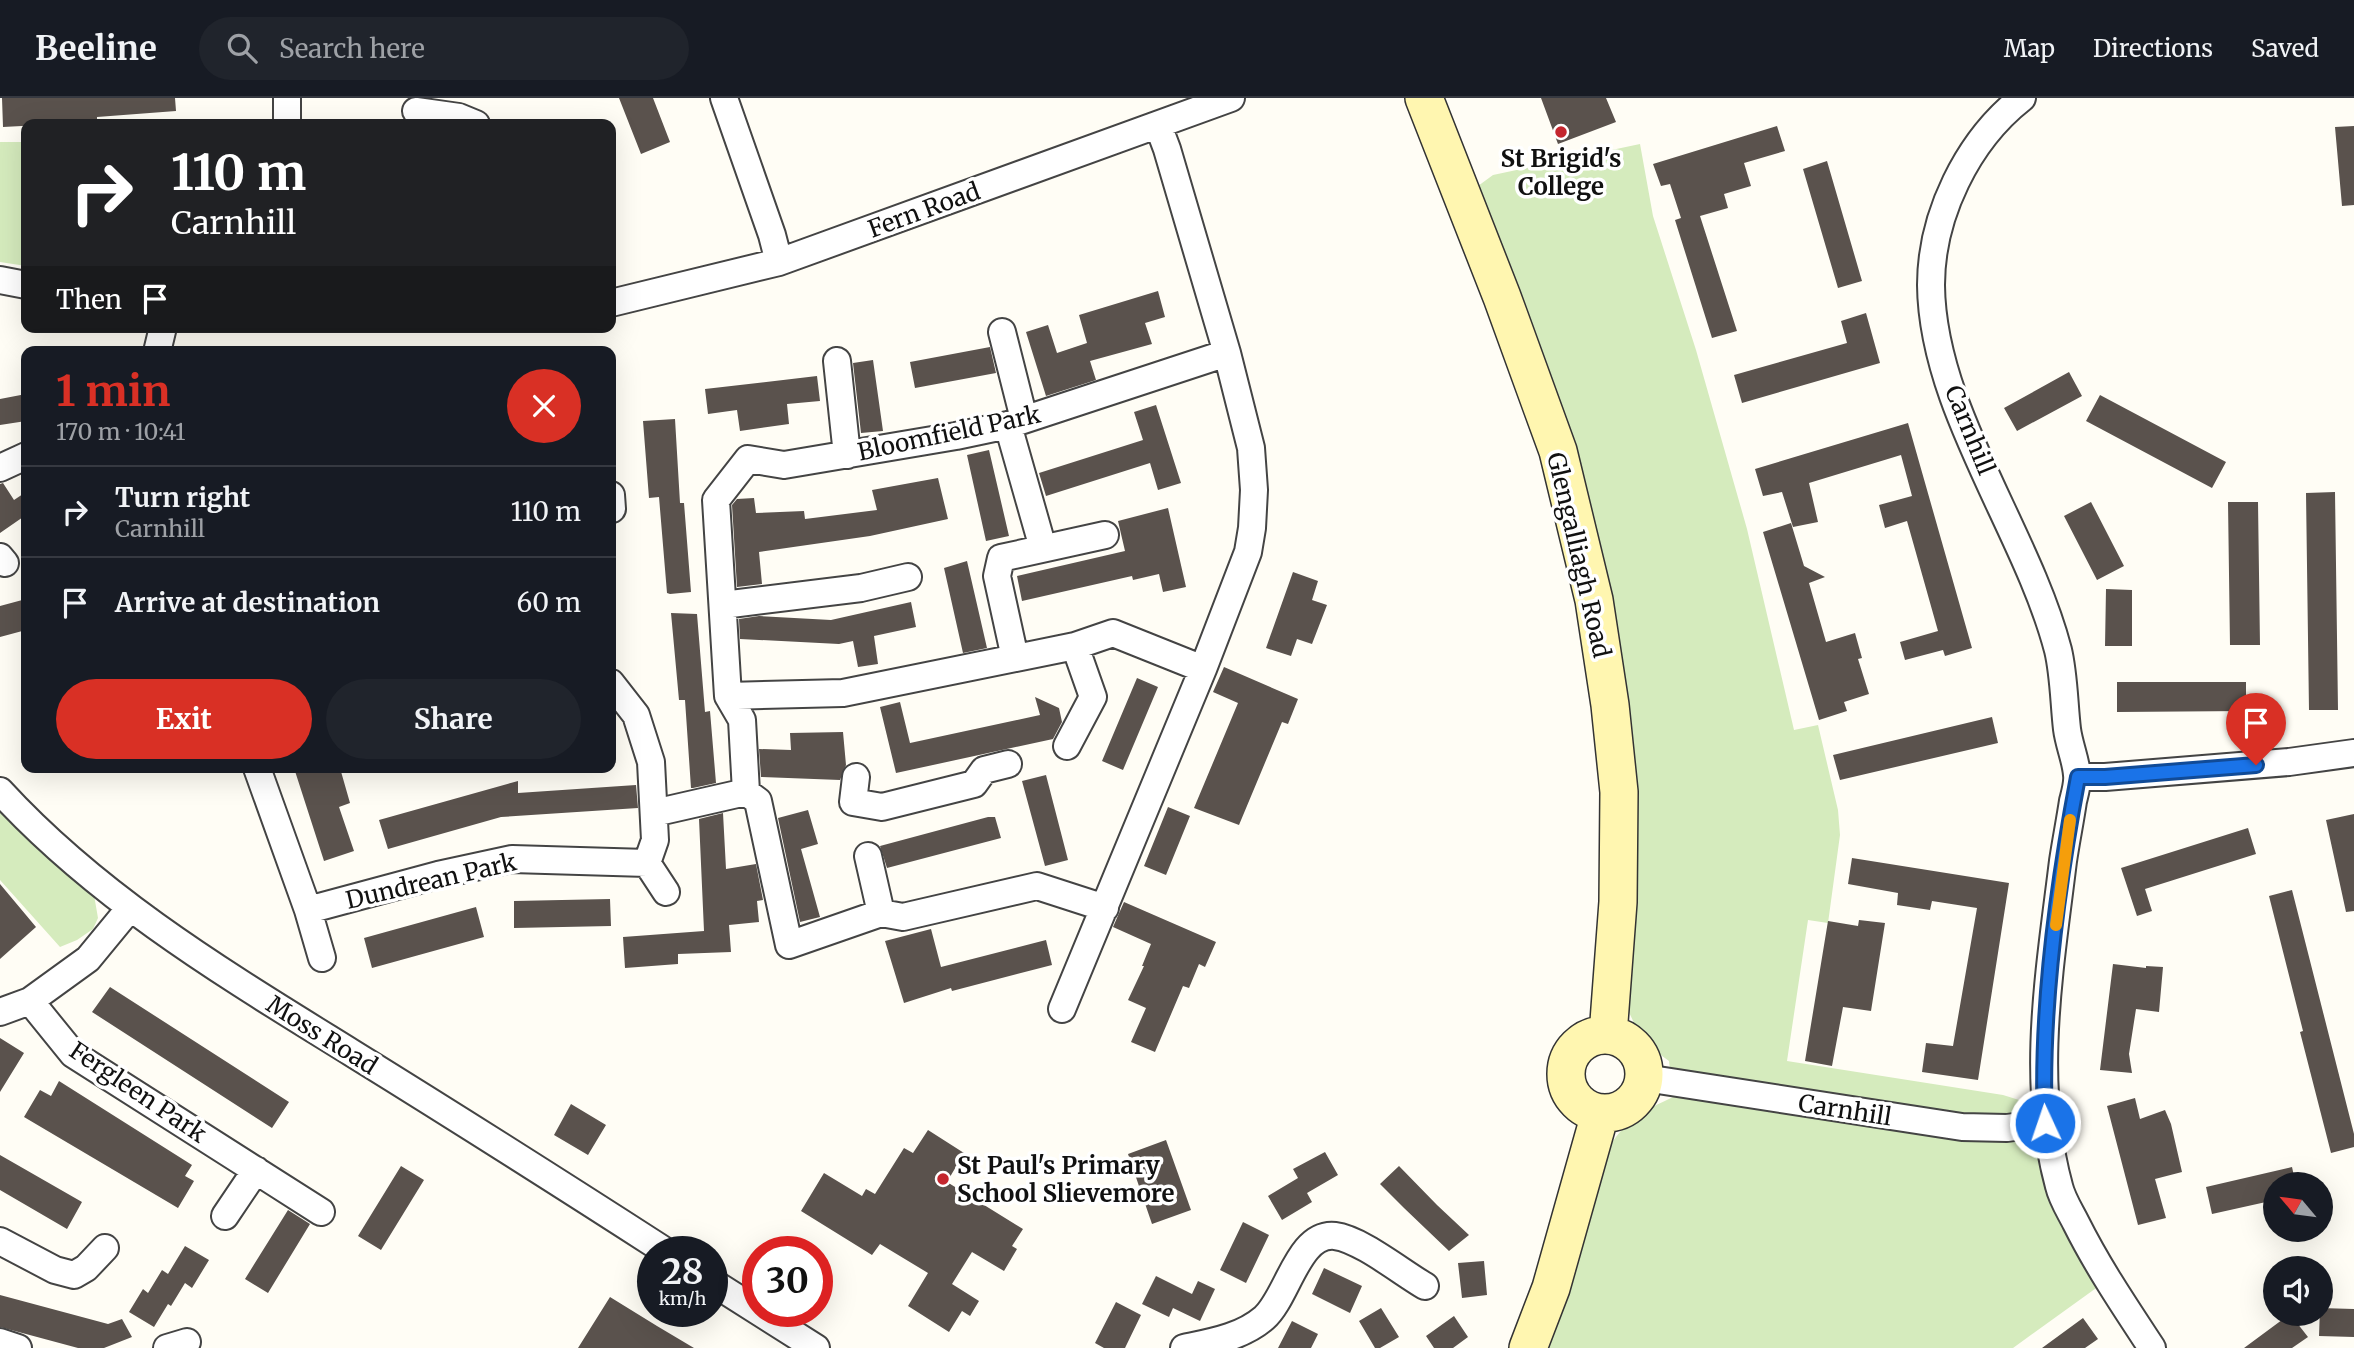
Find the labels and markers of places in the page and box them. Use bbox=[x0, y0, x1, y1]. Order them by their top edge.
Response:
marker: St Brigid's College bbox=[1553, 124, 1569, 140]
place label: St Brigid's College bbox=[1501, 143, 1621, 202]
pin bbox=[2226, 693, 2286, 765]
place label: St Paul's Primary School Slievemore bbox=[957, 1150, 1175, 1209]
marker: St Paul's Primary School Slievemore bbox=[935, 1171, 951, 1187]

